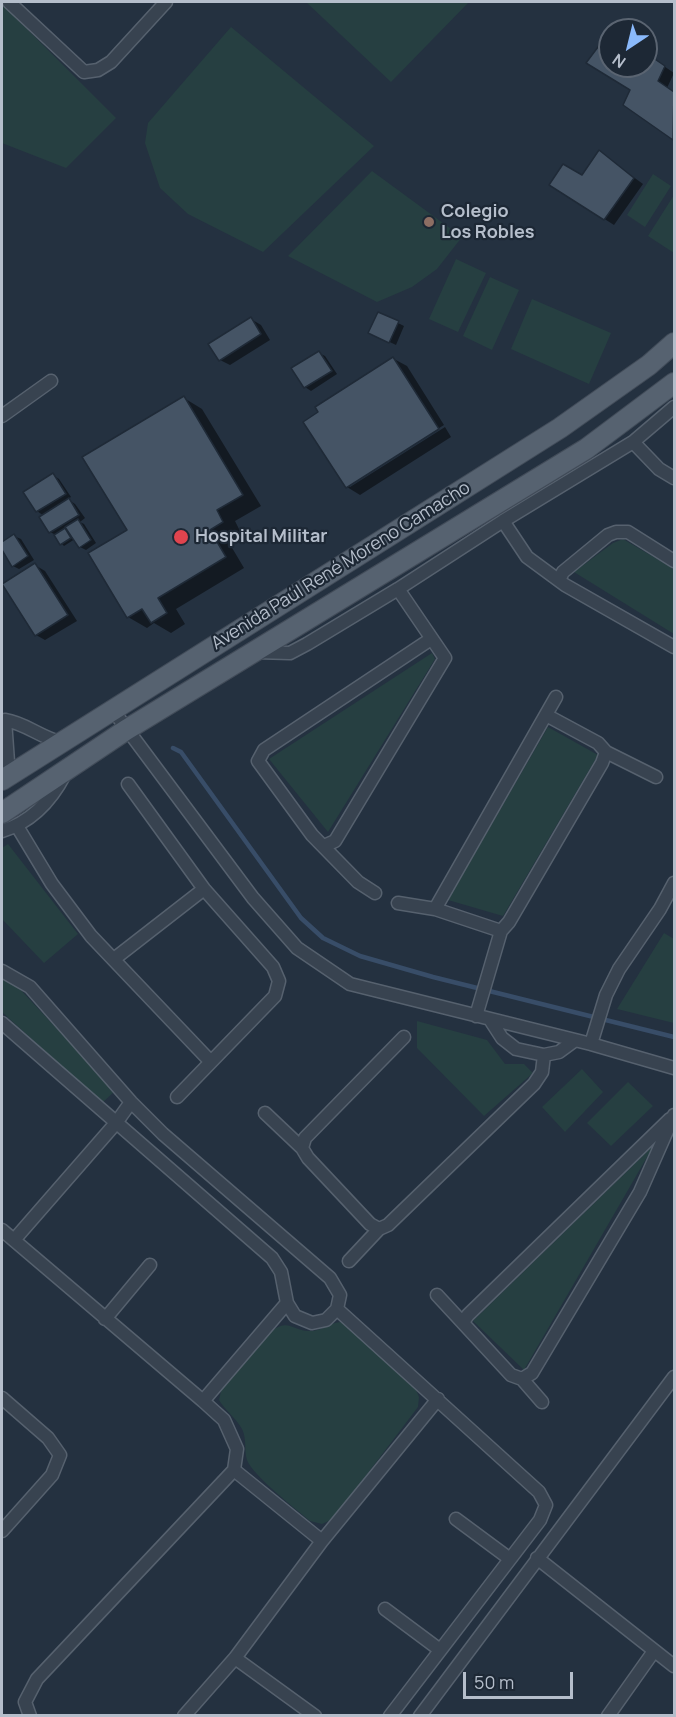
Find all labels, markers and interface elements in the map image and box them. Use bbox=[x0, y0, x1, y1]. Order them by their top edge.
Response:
north arrow bbox=[598, 18, 658, 78]
text: N bbox=[608, 49, 630, 73]
place label: Colegio Los Robles bbox=[441, 201, 535, 244]
marker: Colegio Los Robles bbox=[422, 215, 436, 229]
street label: Avenida Paúl René Moreno Camacho bbox=[208, 477, 474, 655]
place label: Hospital Militar bbox=[195, 526, 327, 548]
marker: Hospital Militar bbox=[172, 528, 190, 546]
scale bar bbox=[466, 1660, 576, 1698]
text: 50 m bbox=[474, 1670, 514, 1694]

